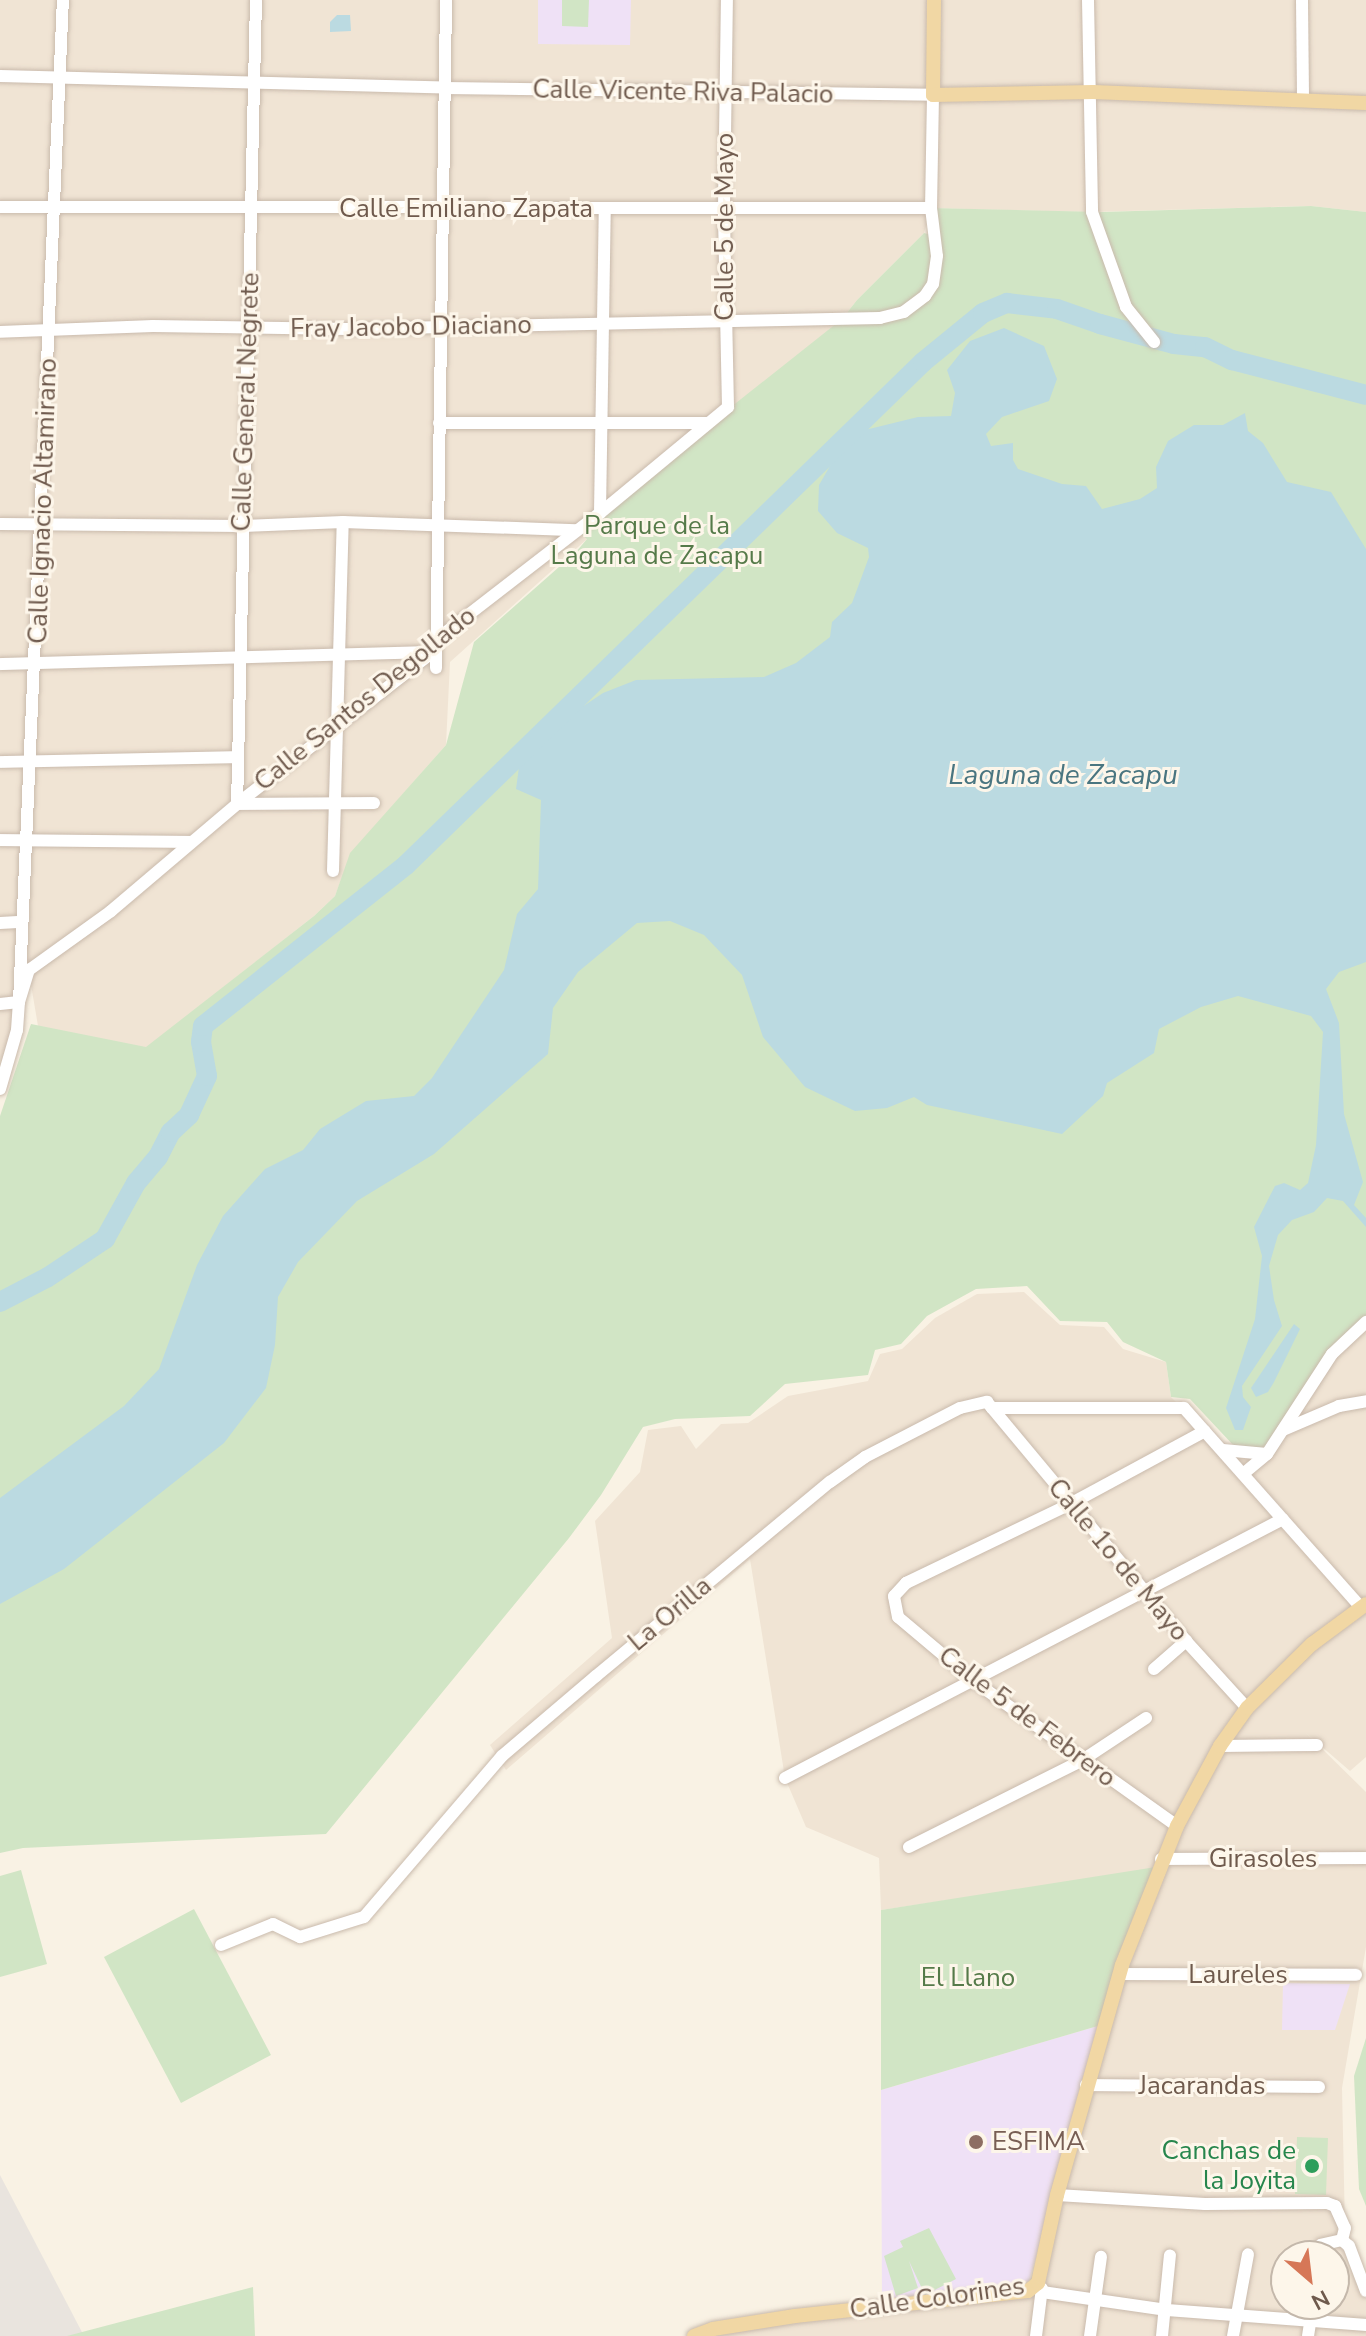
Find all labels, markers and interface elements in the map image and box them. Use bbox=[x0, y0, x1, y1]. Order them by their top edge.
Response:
street label: Calle Vicente Riva Palacio bbox=[532, 74, 834, 110]
street label: Calle 5 de Mayo bbox=[709, 133, 741, 321]
street label: Calle Emiliano Zapata bbox=[339, 193, 593, 225]
street label: Calle General Negrete bbox=[226, 272, 266, 532]
street label: Fray Jacobo Diaciano bbox=[290, 309, 532, 345]
street label: Calle Ignacio Altamirano bbox=[22, 358, 64, 644]
park label: Parque de la Laguna de Zacapu bbox=[551, 510, 763, 572]
street label: Calle Santos Degollado bbox=[248, 600, 482, 798]
water label: Laguna de Zacapu bbox=[948, 758, 1178, 792]
street label: Calle 1o de Mayo bbox=[1041, 1472, 1195, 1648]
street label: La Orilla bbox=[622, 1570, 718, 1658]
street label: Calle 5 de Febrero bbox=[932, 1640, 1122, 1794]
street label: Girasoles bbox=[1209, 1843, 1317, 1875]
street label: Laureles bbox=[1188, 1959, 1288, 1991]
park label: El Llano bbox=[921, 1962, 1015, 1994]
street label: Jacarandas bbox=[1138, 2070, 1266, 2102]
place label: ESFIMA bbox=[992, 2126, 1085, 2158]
marker: ESFIMA bbox=[967, 2133, 985, 2151]
place label: Canchas de la Joyita bbox=[1162, 2135, 1296, 2196]
marker: Canchas de la Joyita bbox=[1303, 2157, 1321, 2175]
north arrow bbox=[1270, 2240, 1350, 2320]
street label: Calle Colorines bbox=[848, 2270, 1026, 2326]
text: N bbox=[1306, 2282, 1335, 2317]

